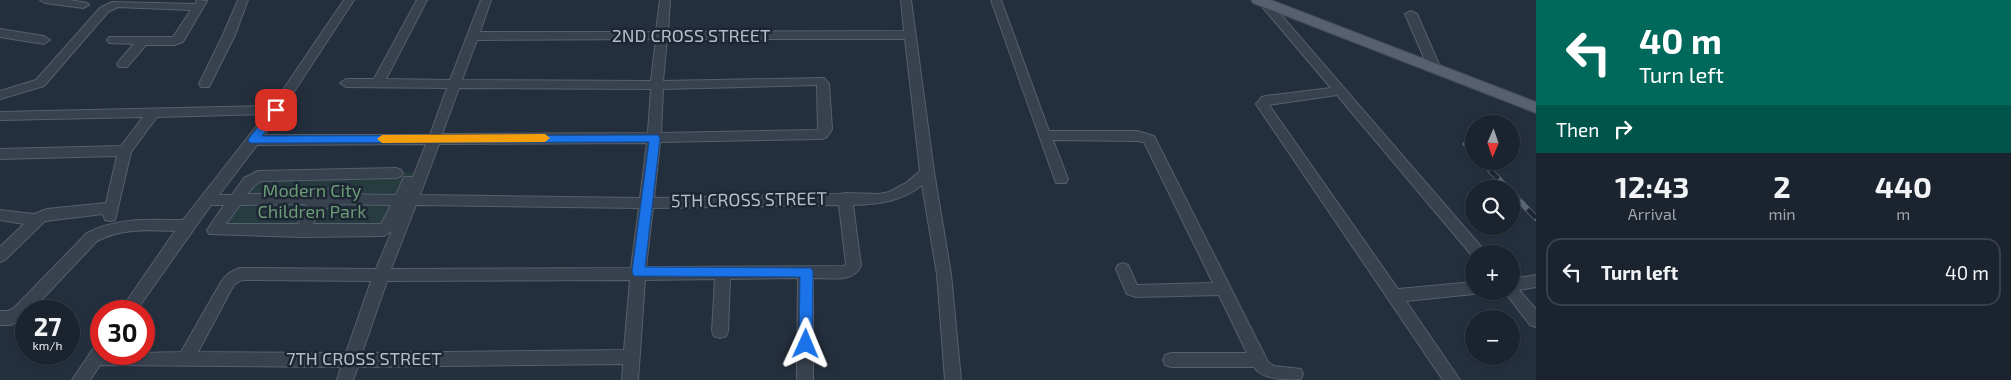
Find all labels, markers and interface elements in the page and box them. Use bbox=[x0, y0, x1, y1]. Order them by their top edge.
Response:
text: 40 m bbox=[1639, 19, 1722, 61]
icon: left bbox=[1556, 20, 1621, 85]
street label: 2ND CROSS STREET bbox=[612, 24, 771, 46]
text: Turn left bbox=[1639, 61, 1724, 87]
pin bbox=[255, 89, 297, 131]
icon: arrive bbox=[262, 96, 290, 124]
north arrow bbox=[1465, 115, 1520, 170]
map controls bbox=[1465, 115, 1520, 365]
icon: right bbox=[1609, 115, 1637, 143]
text: Then bbox=[1556, 118, 1599, 141]
text: 12:43 bbox=[1615, 168, 1689, 204]
text: 2 bbox=[1773, 168, 1791, 204]
text: 440 bbox=[1875, 168, 1932, 204]
park label: Modern City Children Park bbox=[258, 179, 366, 222]
button: search bbox=[1465, 180, 1520, 235]
street label: 5TH CROSS STREET bbox=[671, 187, 828, 211]
text: Arrival bbox=[1628, 204, 1677, 223]
text: min bbox=[1768, 204, 1796, 223]
text: m bbox=[1896, 204, 1910, 223]
button: + bbox=[1465, 245, 1520, 300]
icon: left bbox=[1558, 258, 1586, 286]
text: Turn left bbox=[1601, 261, 1678, 284]
text: 40 m bbox=[1945, 261, 1989, 284]
speed limit sign: 30 bbox=[90, 300, 155, 365]
button: − bbox=[1465, 310, 1520, 365]
text: 27 bbox=[34, 311, 61, 341]
position arrow bbox=[779, 317, 831, 369]
text: km/h bbox=[33, 338, 62, 352]
street label: 7TH CROSS STREET bbox=[286, 347, 442, 369]

